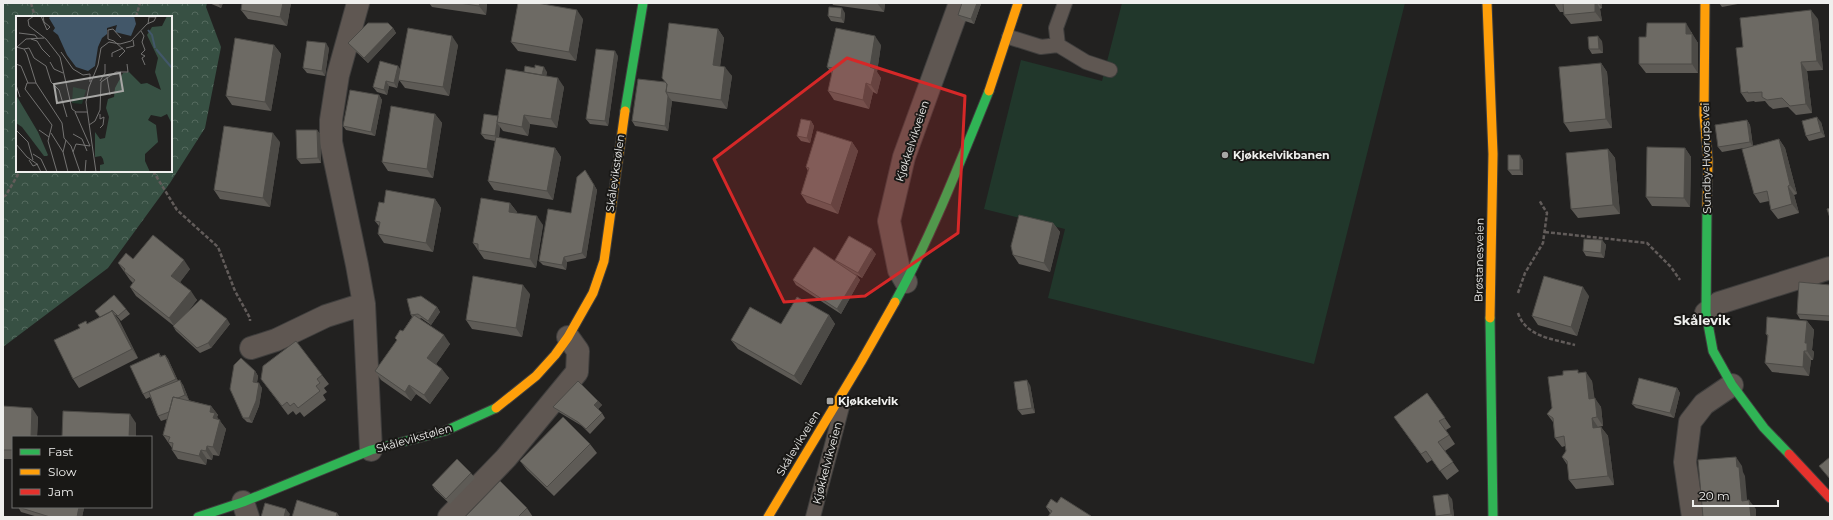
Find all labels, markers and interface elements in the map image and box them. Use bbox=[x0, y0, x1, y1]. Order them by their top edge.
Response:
inset map bbox=[16, 16, 172, 172]
street label: Kjøkkelvikveien bbox=[892, 98, 932, 184]
street label: Sundby-Hvorups vei bbox=[1698, 102, 1714, 214]
street label: Skålevikstølen bbox=[603, 133, 627, 213]
place label: Kjøkkelvikbanen bbox=[1233, 148, 1330, 162]
marker: Kjøkkelvikbanen bbox=[1220, 150, 1230, 160]
street label: Brøstanesveien bbox=[1471, 218, 1487, 302]
district label: Skålevik bbox=[1674, 312, 1731, 328]
place label: Kjøkkelvik bbox=[838, 394, 899, 408]
marker: Kjøkkelvik bbox=[825, 396, 835, 406]
street label: Skålevikveien bbox=[773, 408, 823, 478]
street label: Kjøkkelvikveien bbox=[809, 420, 845, 506]
street label: Skålevikstølen bbox=[375, 421, 453, 455]
legend bbox=[12, 436, 152, 508]
text: Fast bbox=[48, 444, 73, 459]
text: Slow bbox=[48, 464, 77, 479]
scale bar bbox=[1693, 482, 1778, 508]
text: Jam bbox=[47, 484, 74, 499]
text: 20 m bbox=[1699, 488, 1730, 503]

